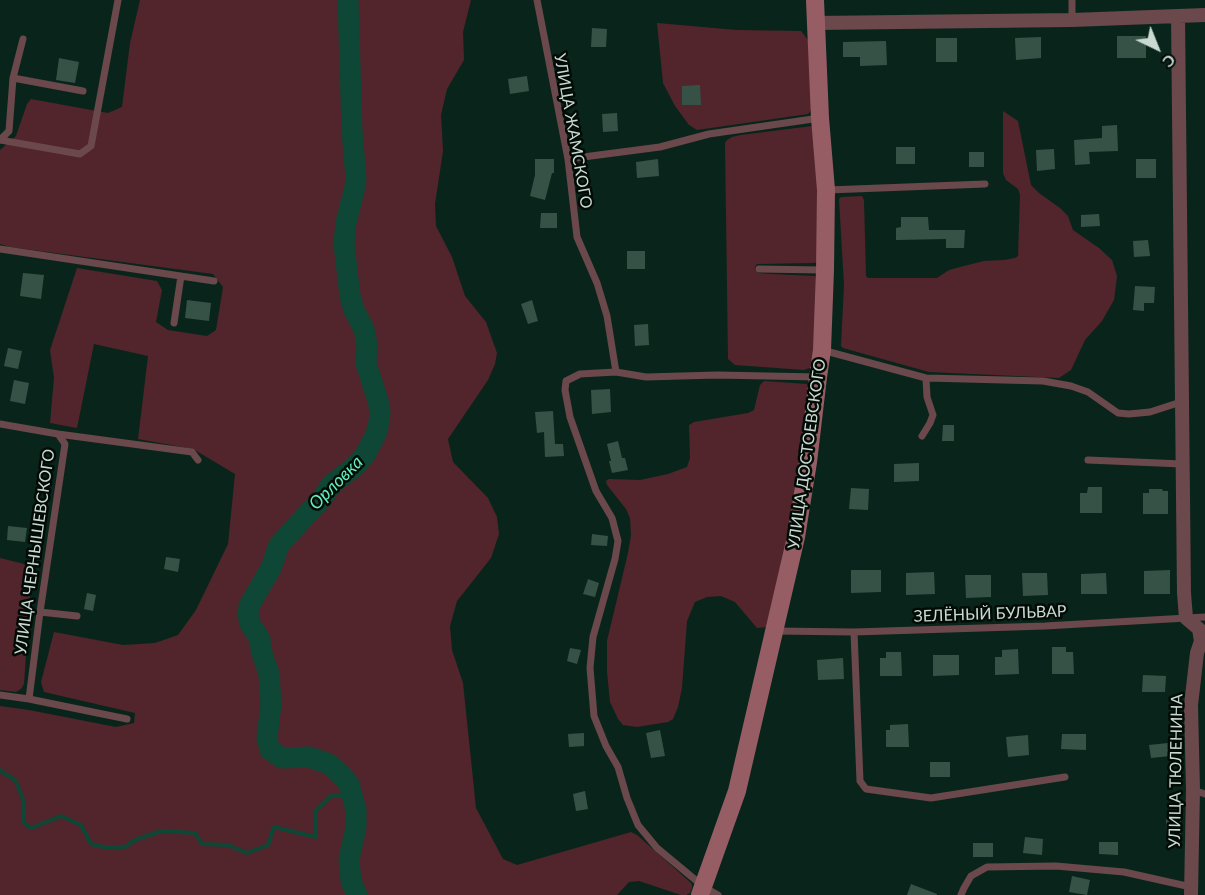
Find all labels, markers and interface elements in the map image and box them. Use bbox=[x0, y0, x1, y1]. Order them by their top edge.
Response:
north arrow bbox=[1127, 18, 1187, 78]
text: С bbox=[1159, 51, 1180, 72]
street label: УЛИЦА ЖАМСКОГО bbox=[550, 52, 596, 210]
street label: УЛИЦА ДОСТОЕВСКОГО bbox=[784, 358, 830, 550]
street label: УЛИЦА ЧЕРНЫШЕВСКОГО bbox=[11, 448, 59, 656]
water label: Орловка bbox=[305, 452, 367, 514]
street label: ЗЕЛЁНЫЙ БУЛЬВАР bbox=[913, 602, 1067, 626]
street label: УЛИЦА ТЮЛЕНИНА bbox=[1165, 694, 1187, 848]

